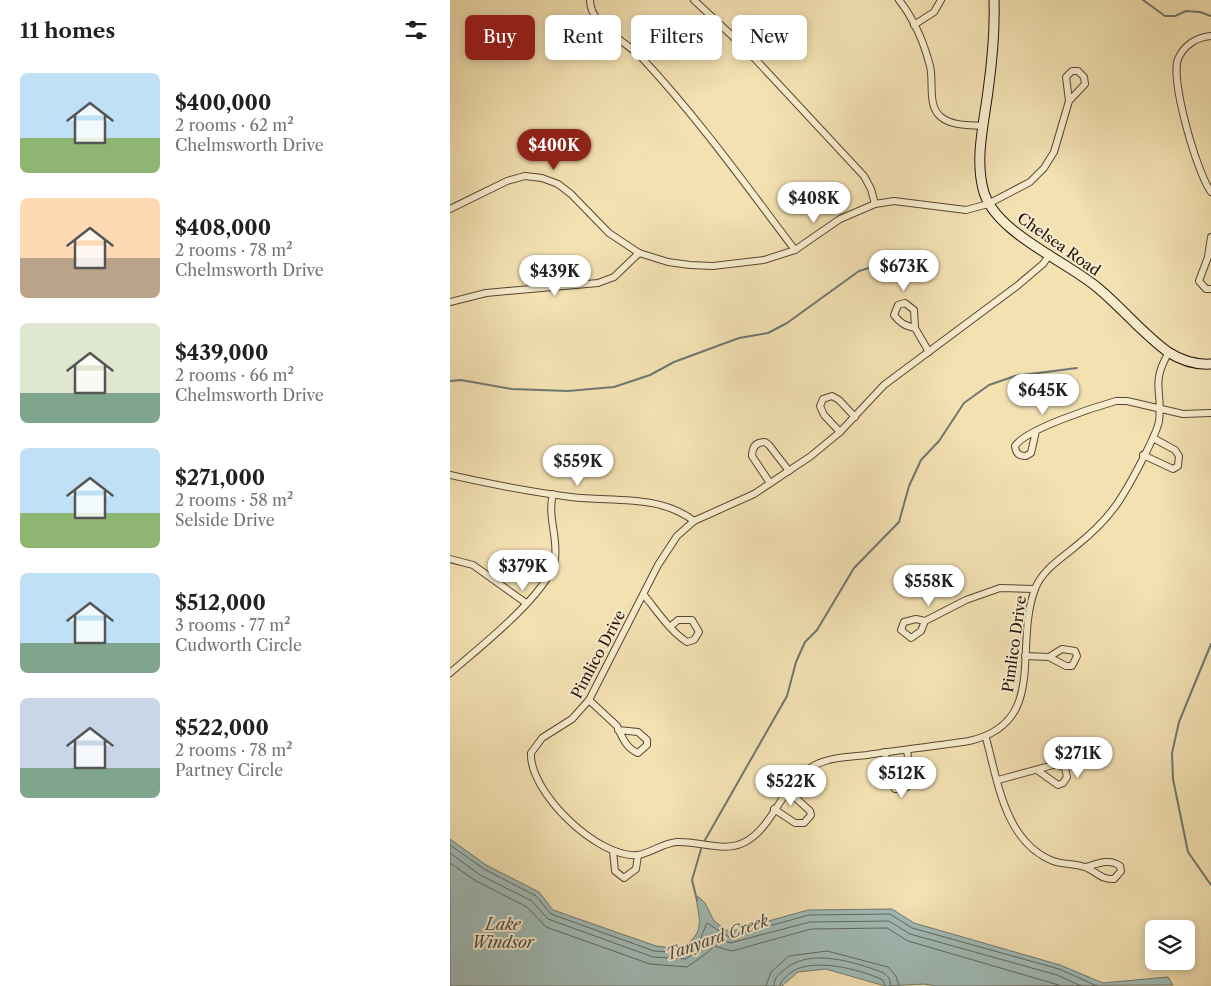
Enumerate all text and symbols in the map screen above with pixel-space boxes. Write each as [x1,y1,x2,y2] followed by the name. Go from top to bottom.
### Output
[465,15,535,60] chip: Buy
[545,15,621,60] chip: Rent
[631,15,722,60] chip: Filters
[732,15,807,60] chip: New
[402,16,430,44] icon: filters
[20,18,115,43] text: 11 homes
[175,90,271,115] text: $400,000
[60,93,120,153] icon: home
[175,115,294,135] text: 2 rooms · 62 m²
[519,128,589,171] pin: $400K
[175,135,324,155] text: Chelmsworth Drive
[528,135,580,155] text: $400K
[779,182,849,224] pin: $408K
[788,188,840,208] text: $408K
[1014,208,1104,280] street label: Chelsea Road
[175,215,271,240] text: $408,000
[60,218,120,278] icon: home
[175,240,293,260] text: 2 rooms · 78 m²
[869,250,939,292] pin: $673K
[520,254,590,297] pin: $439K
[880,256,928,276] text: $673K
[175,260,324,280] text: Chelmsworth Drive
[530,261,580,281] text: $439K
[175,340,268,365] text: $439,000
[60,343,120,403] icon: home
[175,365,294,385] text: 2 rooms · 66 m²
[1008,374,1078,416] pin: $645K
[1018,380,1068,400] text: $645K
[175,385,324,405] text: Chelmsworth Drive
[543,444,613,487] pin: $559K
[554,451,602,471] text: $559K
[175,465,265,490] text: $271,000
[60,468,120,528] icon: home
[175,490,293,510] text: 2 rooms · 58 m²
[175,510,275,530] text: Selside Drive
[488,550,558,592] pin: $379K
[499,556,547,576] text: $379K
[894,564,964,607] pin: $558K
[904,571,954,591] text: $558K
[175,590,266,615] text: $512,000
[60,593,120,653] icon: home
[998,594,1030,694] street label: Pimlico Drive
[567,606,629,702] street label: Pimlico Drive
[175,615,291,635] text: 3 rooms · 77 m²
[175,635,302,655] text: Cudworth Circle
[175,715,269,740] text: $522,000
[60,718,120,778] icon: home
[1043,736,1113,779] pin: $271K
[175,740,293,760] text: 2 rooms · 78 m²
[1055,743,1101,763] text: $271K
[867,756,937,799] pin: $512K
[175,760,283,780] text: Partney Circle
[878,763,926,783] text: $512K
[756,764,826,807] pin: $522K
[766,771,816,791] text: $522K
[663,910,772,964] water label: Tanyard Creek
[472,914,536,952] water label: Lake Windsor
[1145,920,1195,970] map controls
[1145,920,1195,970] button: layers

